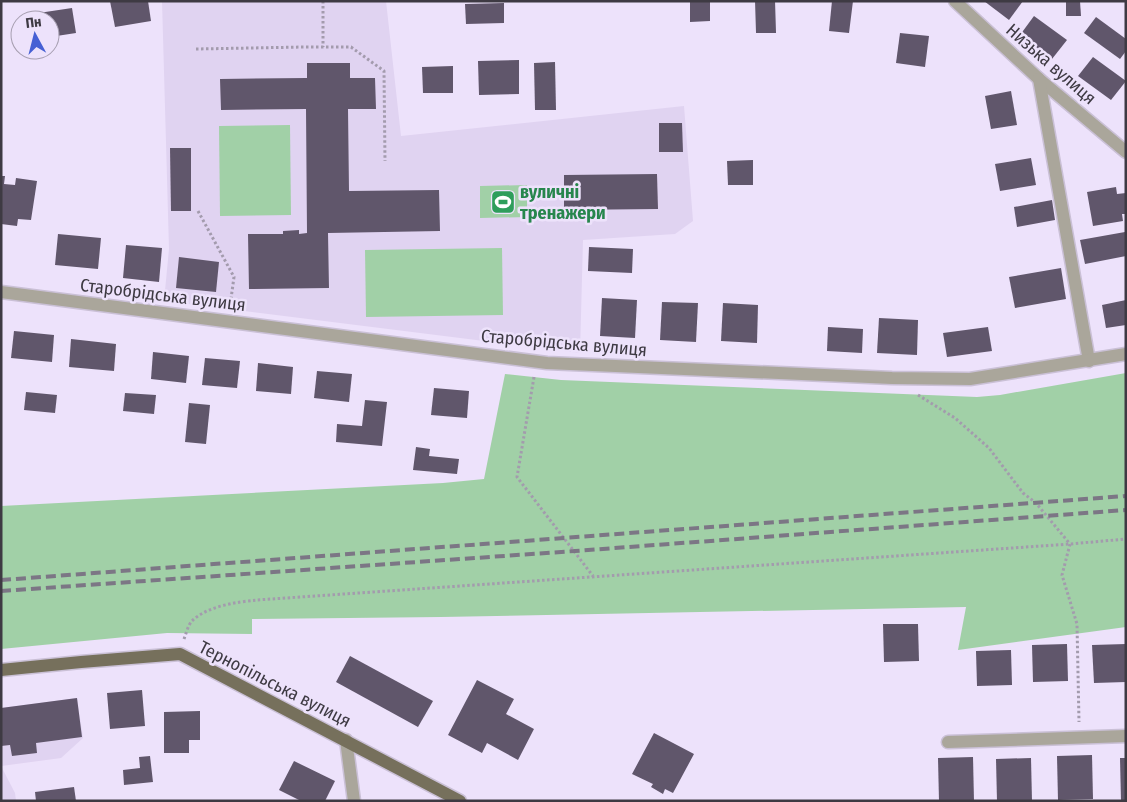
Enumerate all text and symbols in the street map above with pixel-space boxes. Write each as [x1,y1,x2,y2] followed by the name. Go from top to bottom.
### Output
[10,10,60,60] north arrow
[25,13,42,32] text: Пн
[1001,19,1101,109] street label: Низька вулиця
[520,181,606,224] place label: вуличні тренажери
[490,189,516,215] sports icon: вуличні тренажери
[79,274,247,316] street label: Старобрідська вулиця
[480,325,648,361] street label: Старобрідська вулиця
[195,636,355,732] street label: Тернопільська вулиця

